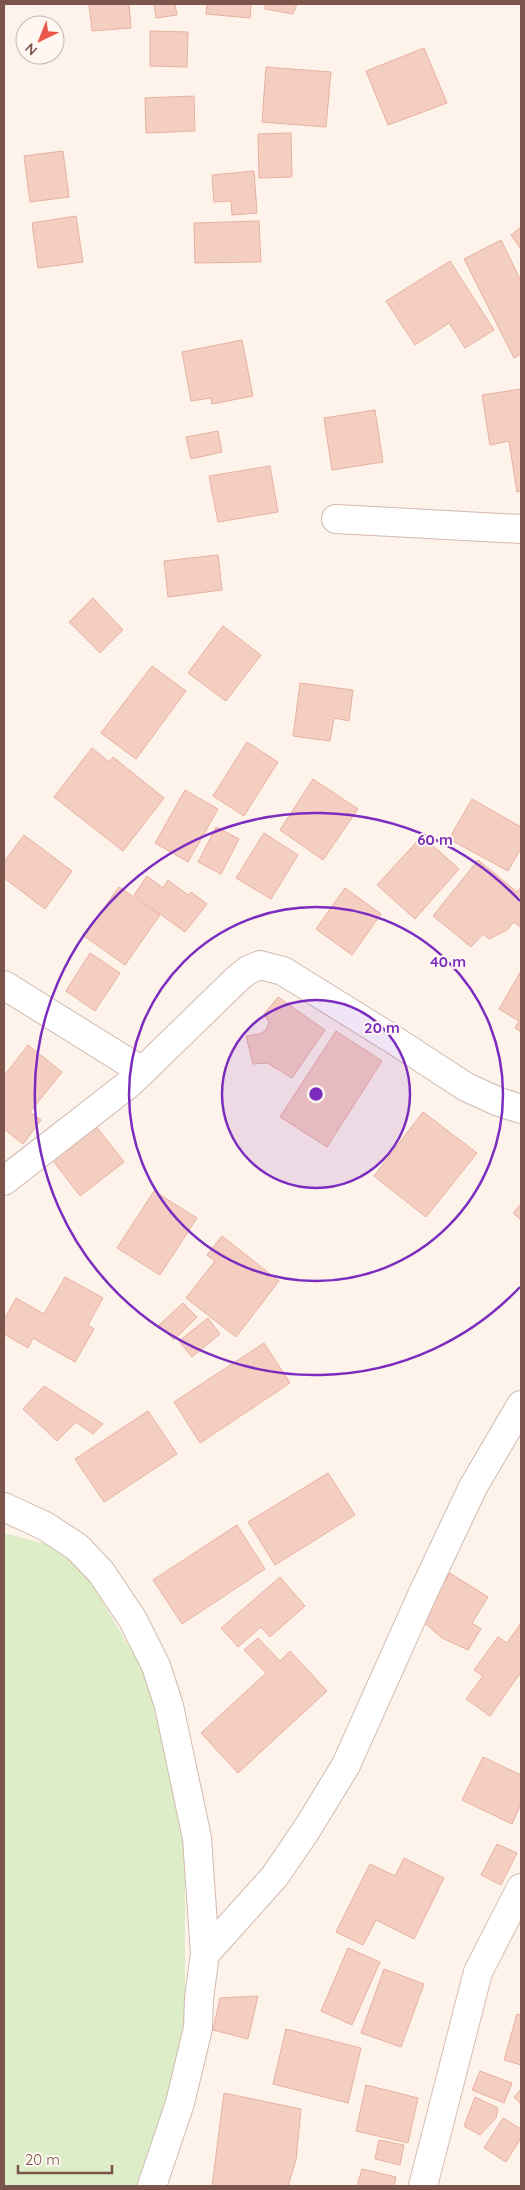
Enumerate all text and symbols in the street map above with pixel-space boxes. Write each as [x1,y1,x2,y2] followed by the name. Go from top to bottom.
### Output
[15,15,65,65] north arrow
[21,39,41,60] text: N
[417,830,453,849] text: 60 m
[430,952,466,971] text: 40 m
[364,1018,400,1037] text: 20 m
[307,1085,325,1103] centre of rings
[18,2142,111,2174] scale bar
[25,2150,60,2169] text: 20 m

